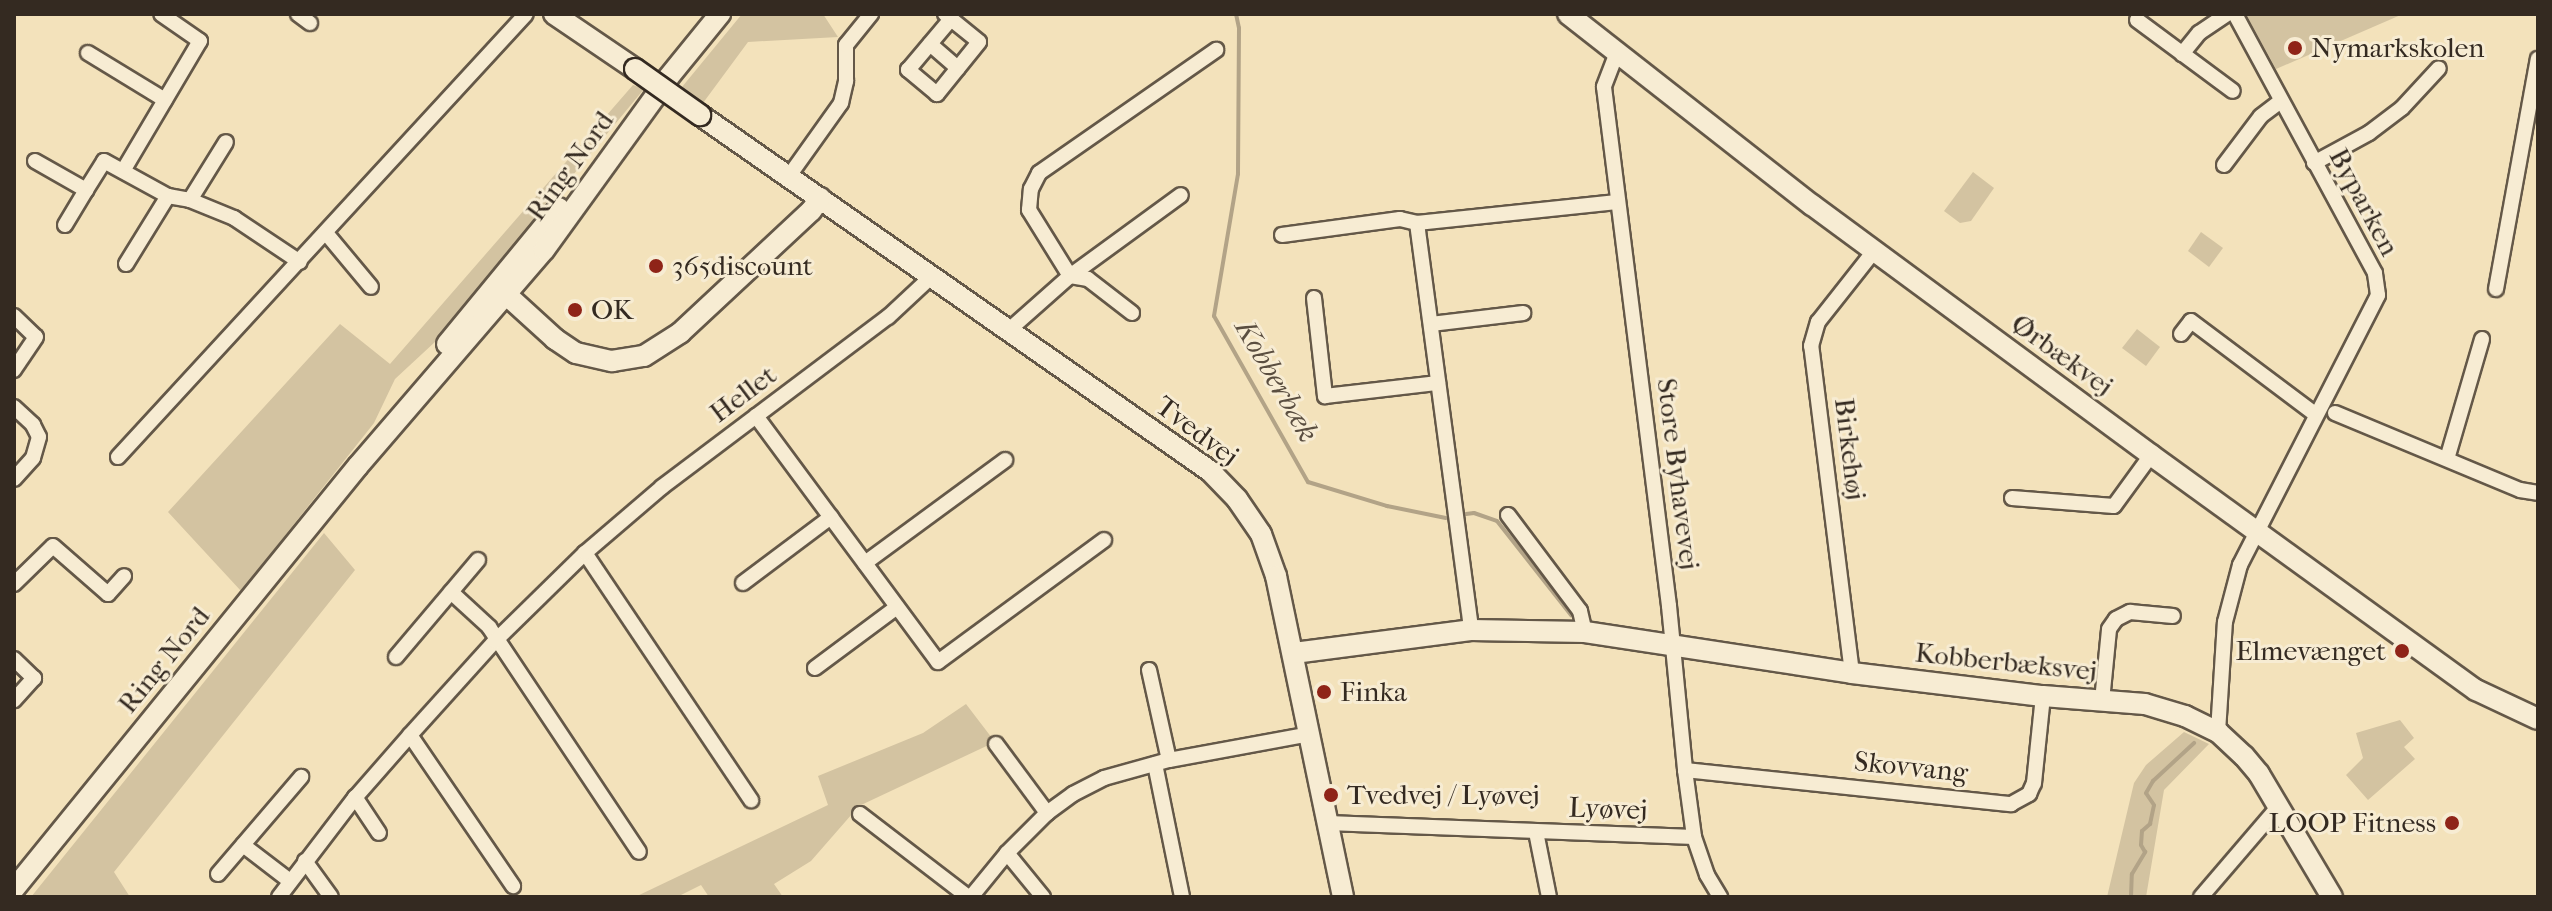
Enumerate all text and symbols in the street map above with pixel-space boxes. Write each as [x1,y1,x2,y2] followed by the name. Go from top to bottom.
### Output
[2311,31,2485,65] place label: Nymarkskolen
[2286,39,2304,57] marker: Nymarkskolen
[519,105,621,227] street label: Ring Nord
[2322,142,2406,262] street label: Byparken
[672,249,813,283] place label: 365discount
[647,257,665,275] marker: 365discount
[591,293,633,327] place label: OK
[566,301,584,319] marker: OK
[2005,307,2119,403] street label: Ørbækvej
[1226,313,1326,449] water label: Kobberbæk
[703,358,783,430] street label: Hellet
[1650,376,1706,572] street label: Store Byhavevej
[1149,389,1245,473] street label: Tvedvej
[1827,396,1873,502] street label: Birkehøj
[111,600,217,720] street label: Ring Nord
[2236,634,2386,668] place label: Elmevænget
[1913,636,2099,688] street label: Kobberbæksvej
[2393,642,2411,660] marker: Elmevænget
[1340,675,1407,709] place label: Finka
[1315,683,1333,701] marker: Finka
[1853,744,1969,790] street label: Skovvang
[1347,778,1540,812] place label: Tvedvej / Lyøvej
[1322,786,1340,804] marker: Tvedvej / Lyøvej
[1568,791,1648,827] street label: Lyøvej
[2268,806,2436,840] place label: LOOP Fitness
[2443,814,2461,832] marker: LOOP Fitness

